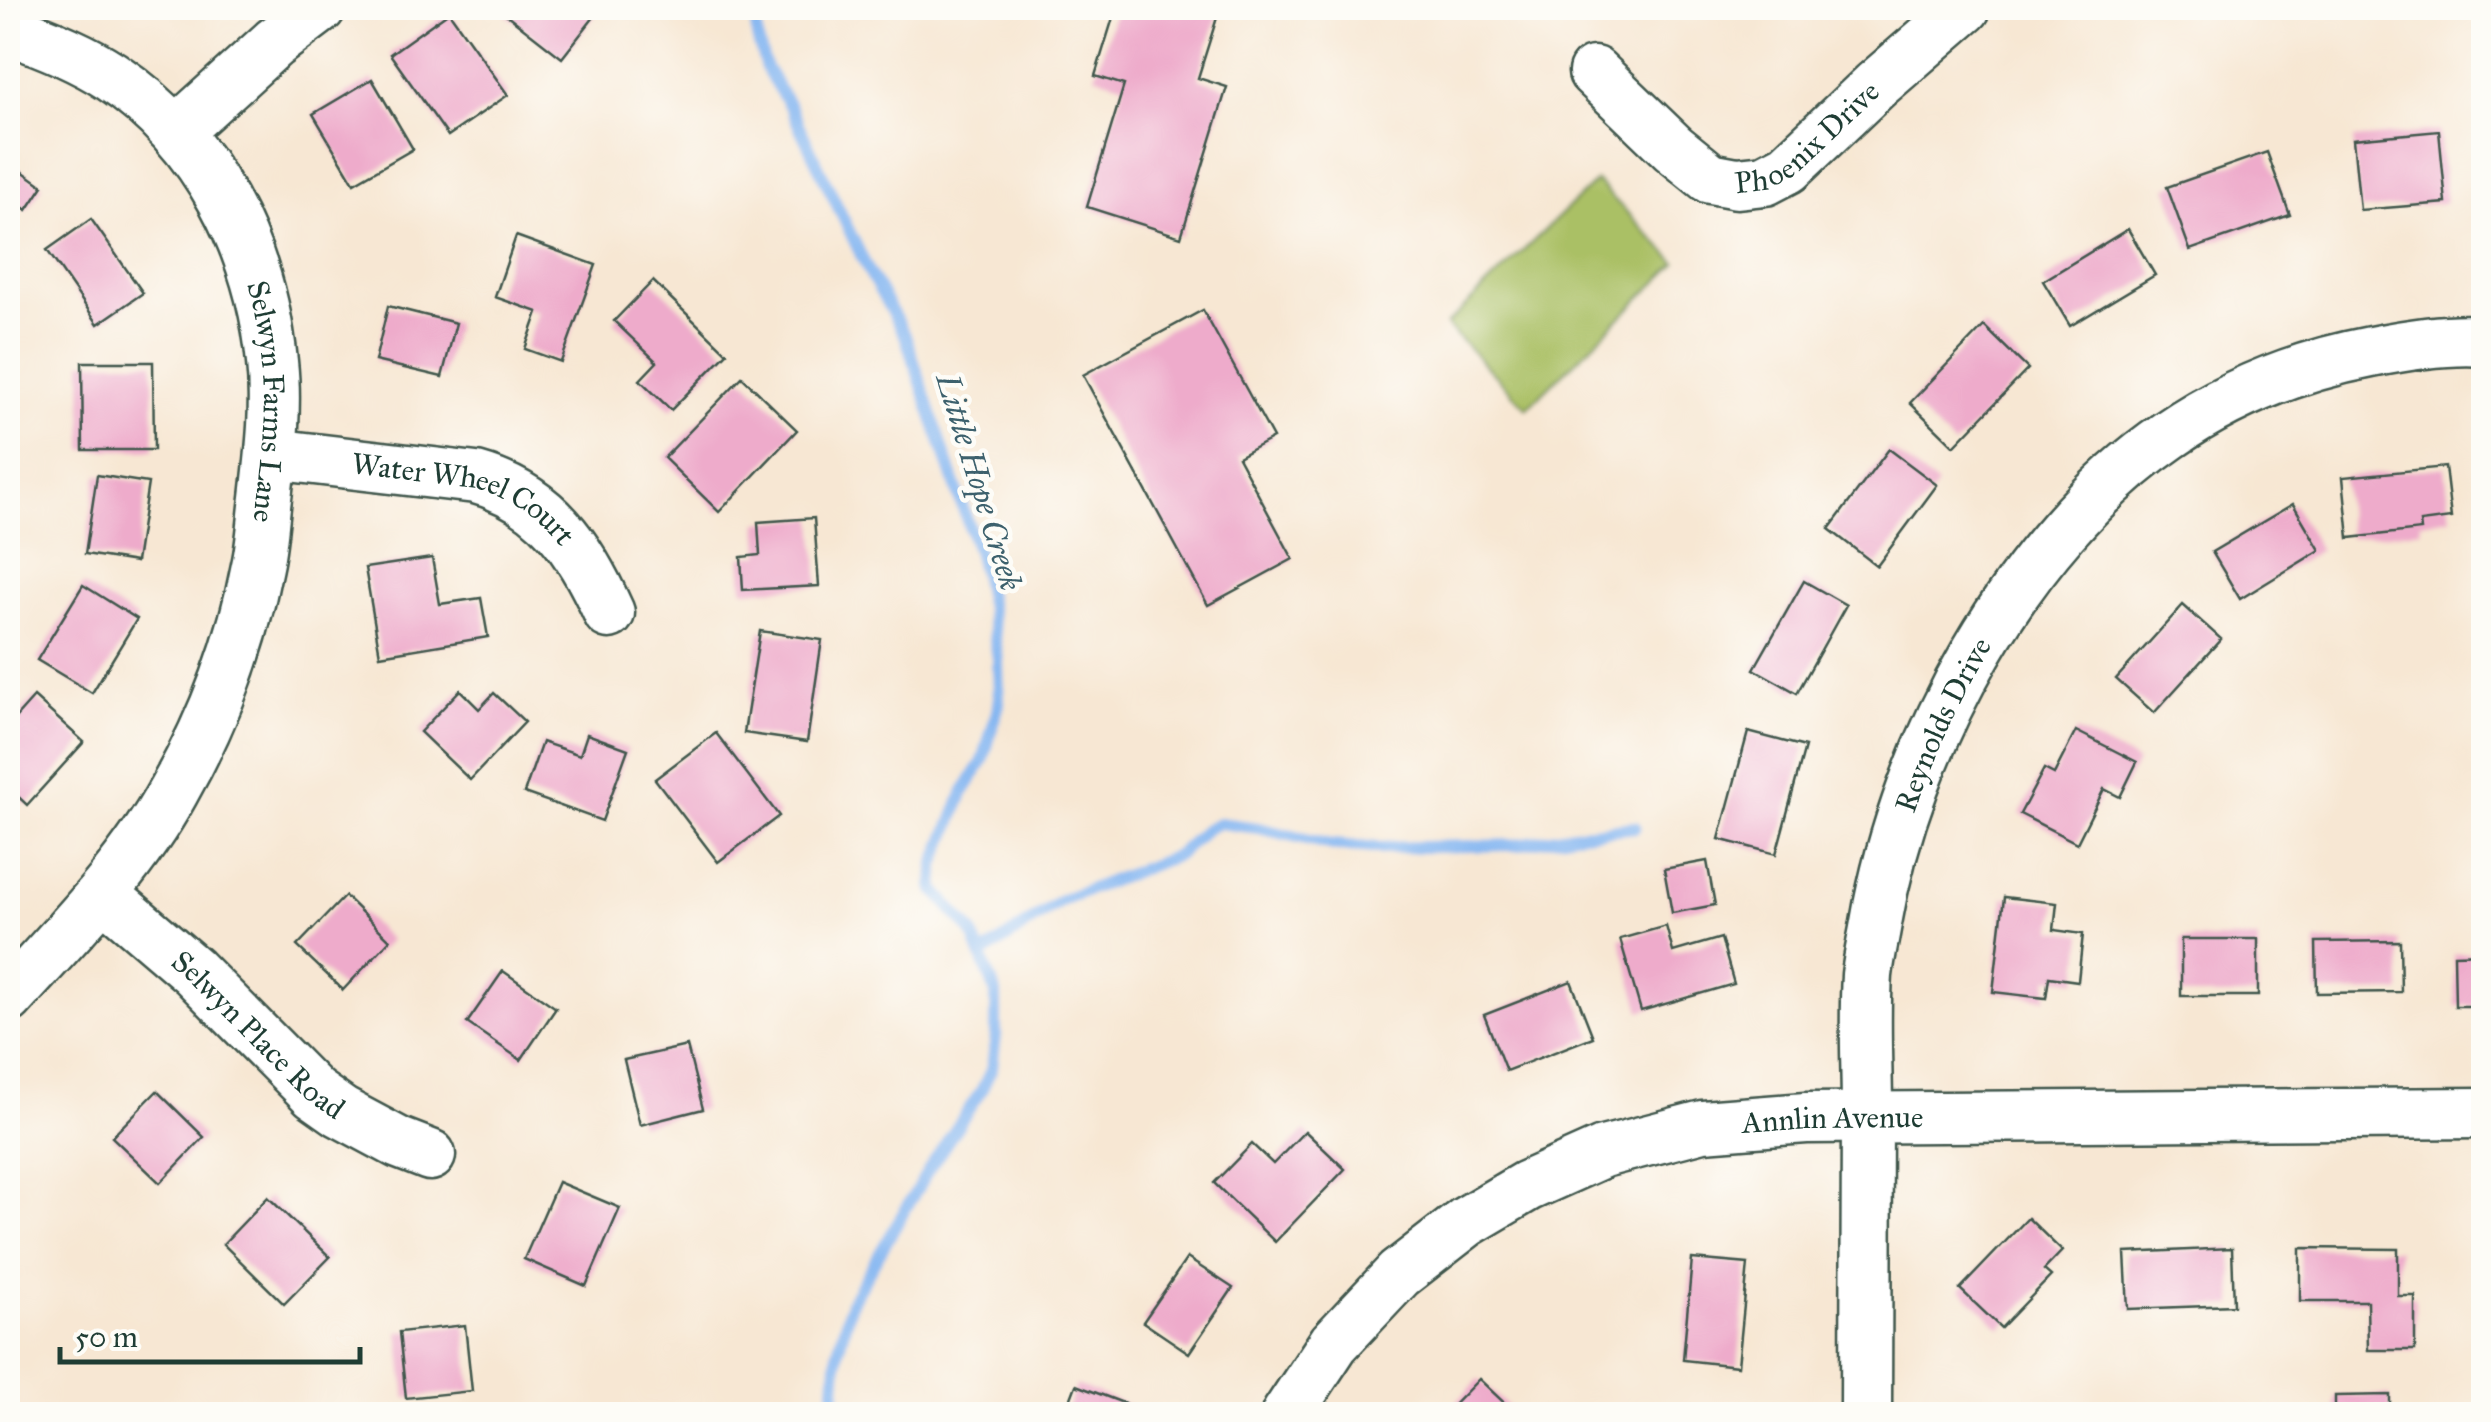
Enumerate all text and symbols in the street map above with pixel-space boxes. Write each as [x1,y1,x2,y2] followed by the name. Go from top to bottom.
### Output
[1733,73,1887,201] street label: Phoenix Drive
[239,277,292,524] street label: Selwyn Farms Lane
[927,367,1031,595] water label: Little Hope Creek
[350,446,583,553] street label: Water Wheel Court
[1887,631,1999,817] street label: Reynolds Drive
[164,943,352,1127] street label: Selwyn Place Road
[1738,1099,1924,1141] street label: Annlin Avenue
[60,1302,360,1364] scale bar
[75,1319,138,1355] text: 50 m

